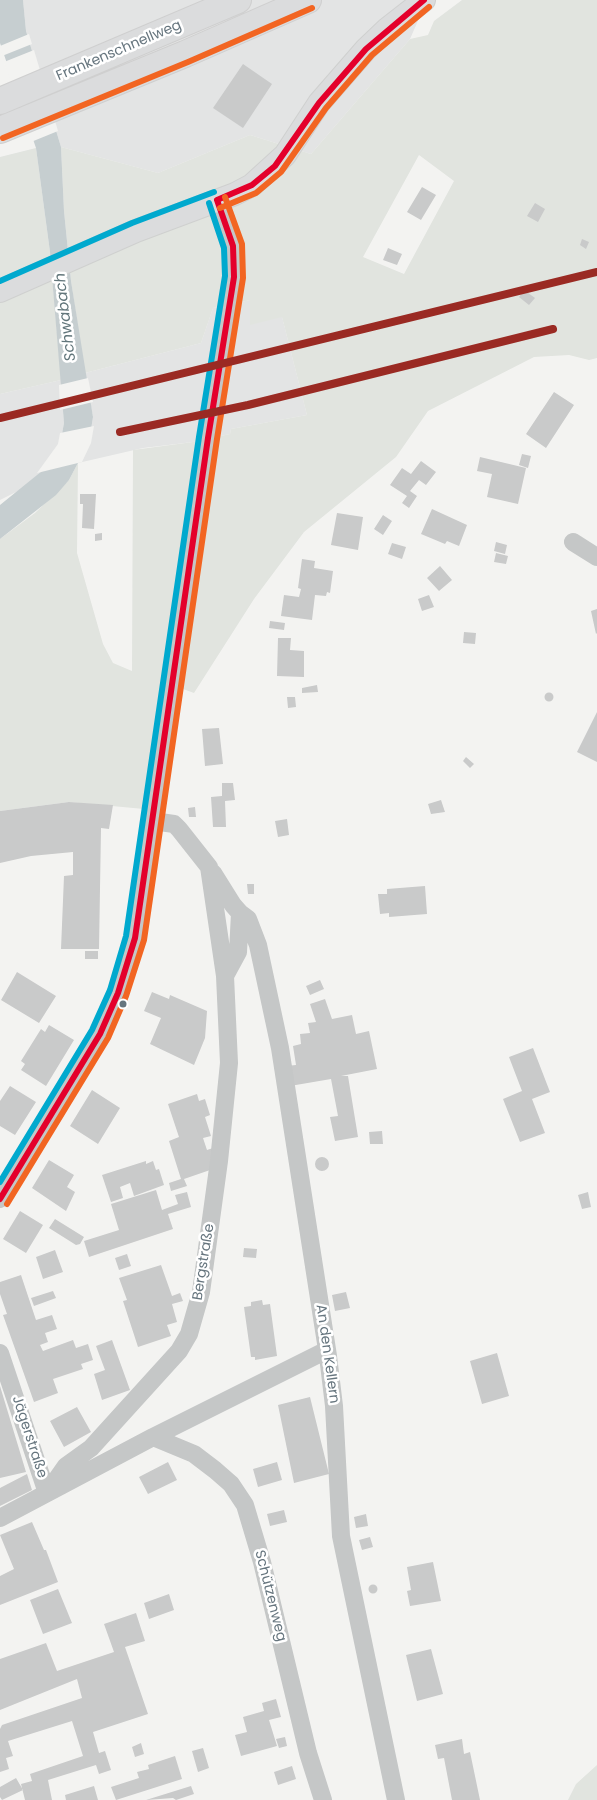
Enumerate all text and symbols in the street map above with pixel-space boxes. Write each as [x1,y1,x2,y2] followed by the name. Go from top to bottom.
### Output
[54,17,184,85] street label: Frankenschnellweg
[52,272,80,362] water label: Schwabach
[118,999,128,1009] unlabelled marker
[190,1223,218,1301] street label: Bergstraße
[312,1303,342,1405] street label: An den Kellern
[8,1394,50,1480] street label: Jägerstraße
[251,1549,289,1643] street label: Schützenweg

